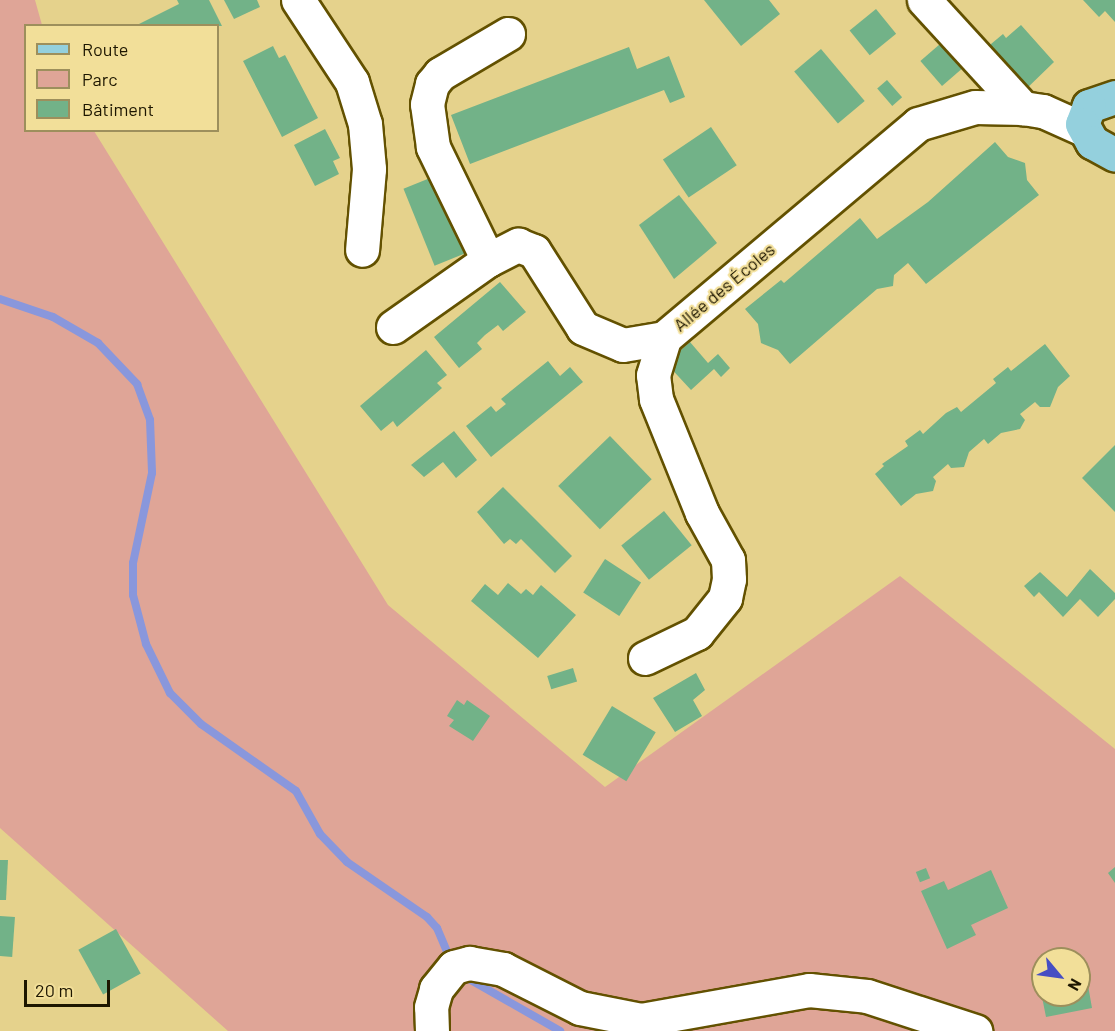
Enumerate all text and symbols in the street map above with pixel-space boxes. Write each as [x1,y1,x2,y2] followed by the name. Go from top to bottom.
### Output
[24,24,219,132] legend
[82,38,128,60] text: Route
[82,68,118,90] text: Parc
[82,98,154,120] text: Bâtiment
[669,238,779,336] street label: Allée des Écoles
[1031,947,1091,1007] north arrow
[27,968,112,1006] scale bar
[1065,976,1086,994] text: N
[35,979,73,1001] text: 20 m

